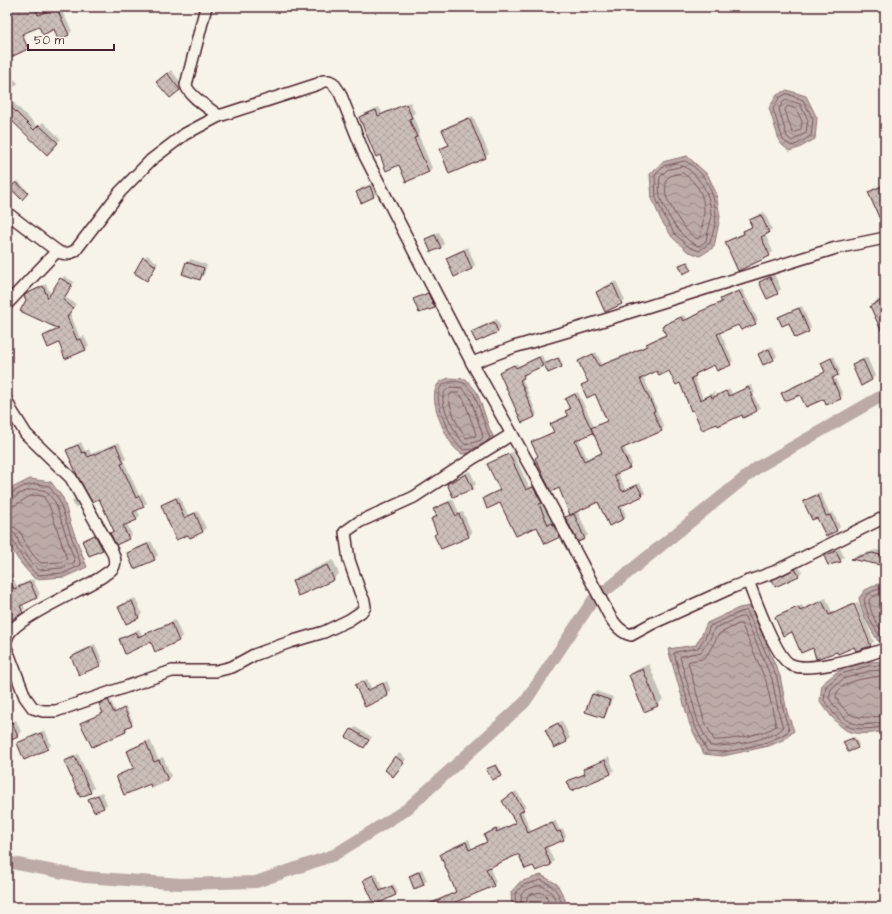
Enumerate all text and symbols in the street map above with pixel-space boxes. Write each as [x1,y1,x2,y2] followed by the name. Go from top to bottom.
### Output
[28,26,114,52] scale bar
[34,32,65,49] text: 50 m

